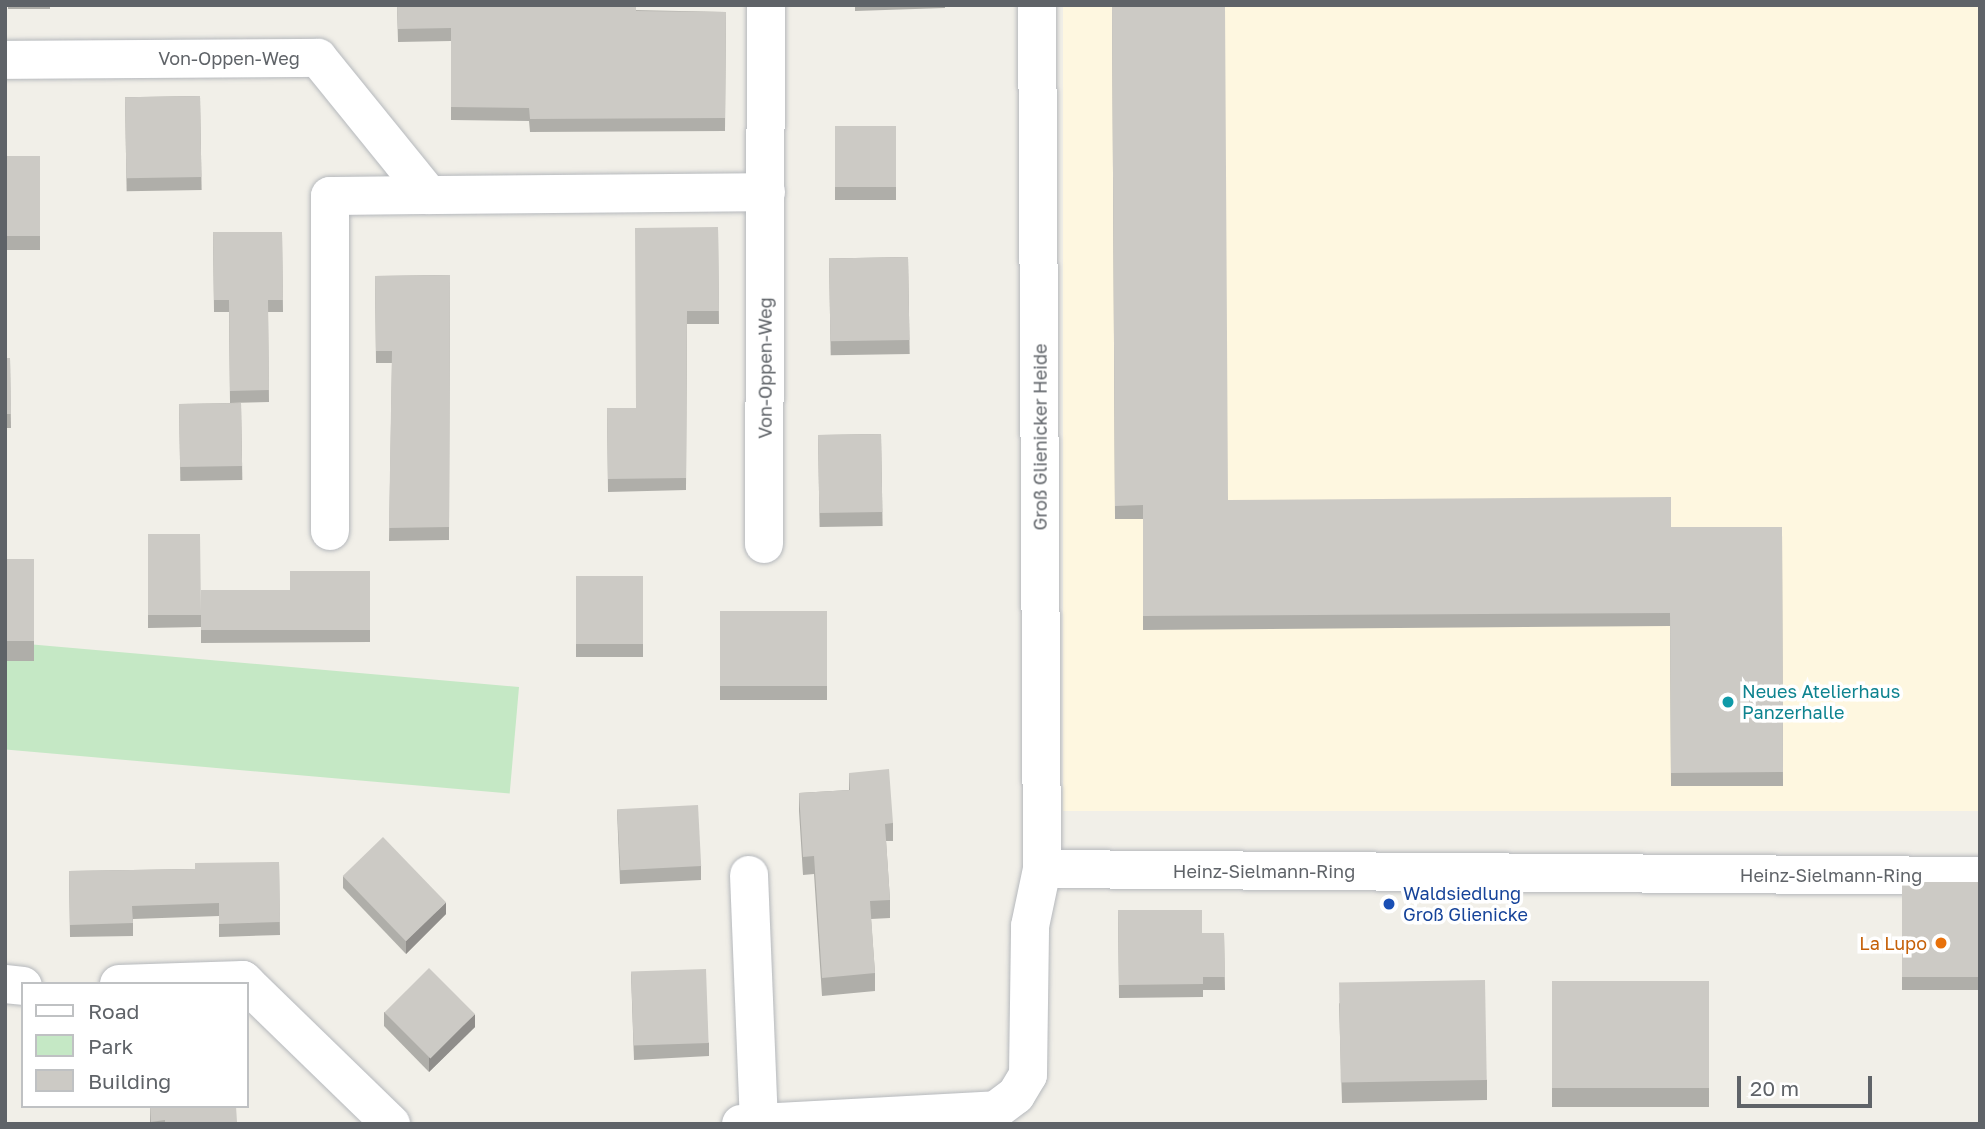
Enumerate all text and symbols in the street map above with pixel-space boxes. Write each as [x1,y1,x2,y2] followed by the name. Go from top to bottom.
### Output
[158,47,300,69] street label: Von-Oppen-Weg
[754,297,776,439] street label: Von-Oppen-Weg
[1029,344,1051,530] street label: Groß Glienicker Heide
[1742,681,1900,724] place label: Neues Atelierhaus Panzerhalle
[1720,694,1736,710] marker: Neues Atelierhaus Panzerhalle
[1173,860,1355,882] street label: Heinz-Sielmann-Ring
[1740,864,1922,886] street label: Heinz-Sielmann-Ring
[1403,883,1528,926] place label: Waldsiedlung Groß Glienicke
[1381,896,1397,912] marker: Waldsiedlung Groß Glienicke
[1859,932,1927,954] place label: La Lupo
[1933,935,1949,951] marker: La Lupo
[21,982,248,1108] legend
[88,998,139,1024] text: Road
[88,1033,133,1059] text: Park
[1740,1062,1875,1106] scale bar
[88,1068,171,1094] text: Building
[1750,1075,1799,1101] text: 20 m

